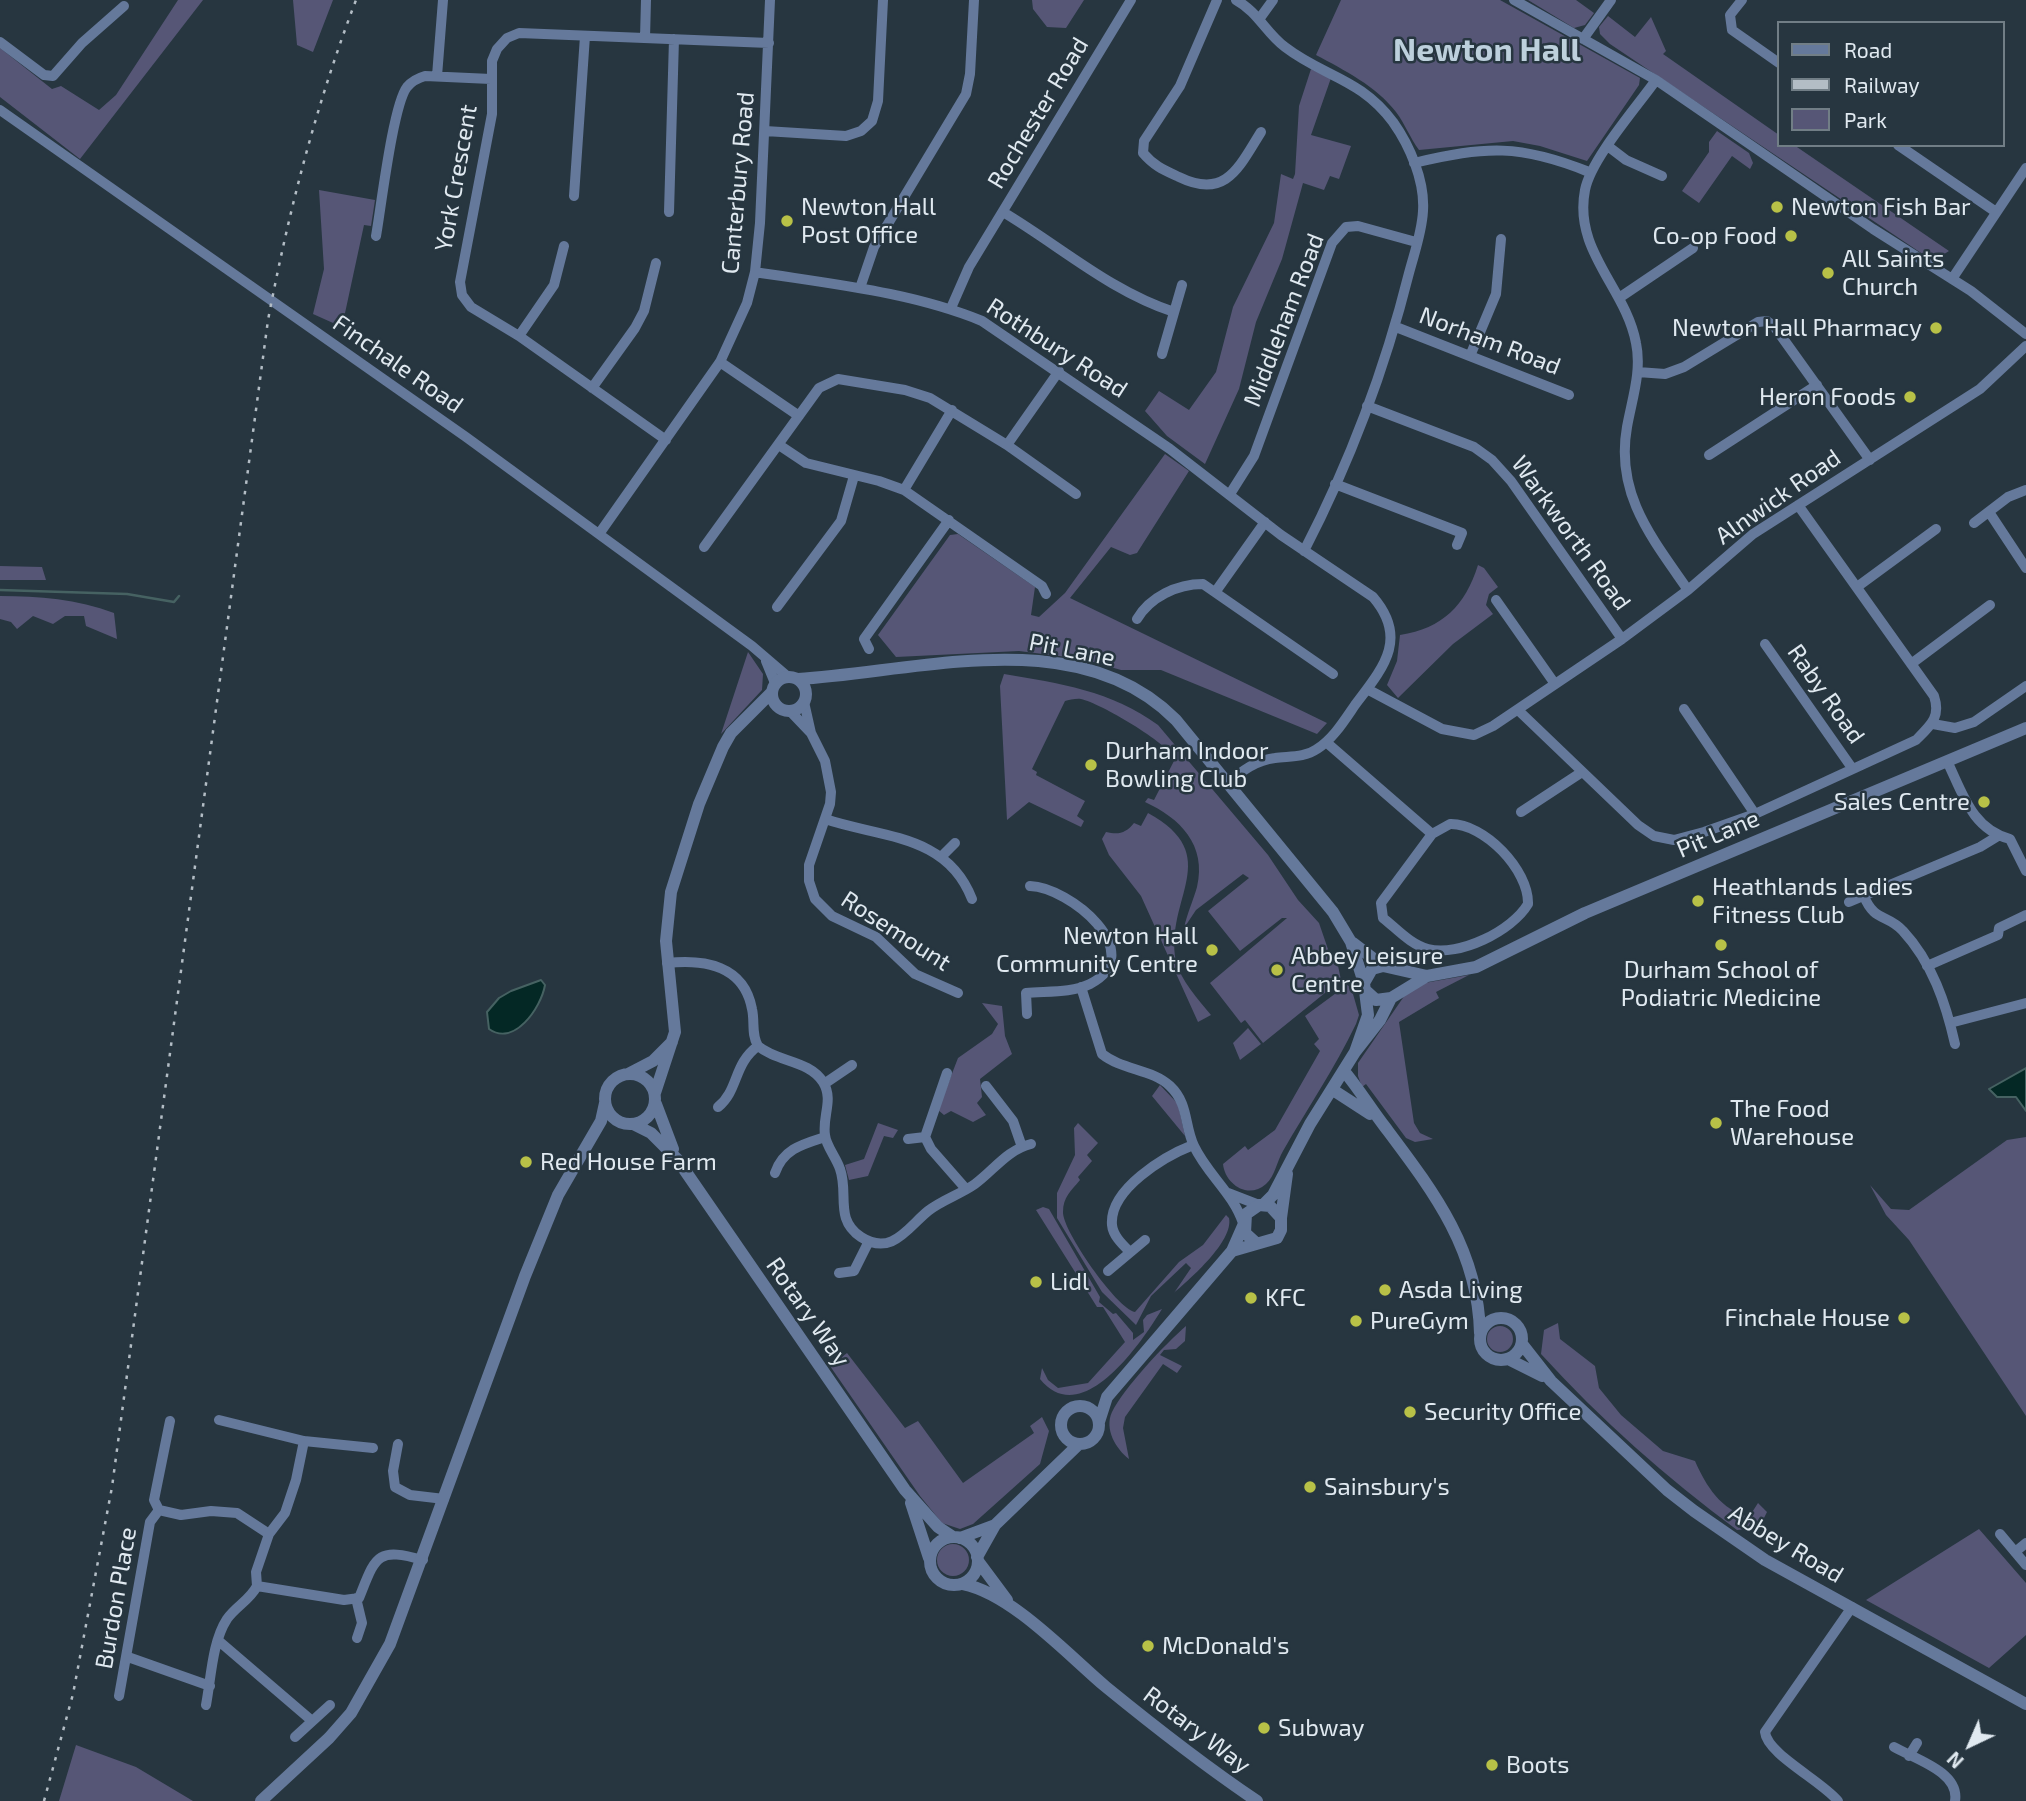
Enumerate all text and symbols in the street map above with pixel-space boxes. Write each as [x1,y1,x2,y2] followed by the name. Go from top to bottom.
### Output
[1778,21,2005,147] legend
[1393,31,1581,69] district label: Newton Hall
[982,32,1094,194] street label: Rochester Road
[1844,37,1892,62] text: Road
[1844,72,1920,97] text: Railway
[716,91,760,275] street label: Canterbury Road
[429,102,483,254] street label: York Crescent
[1844,107,1887,132] text: Park
[801,193,936,249] place label: Newton Hall Post Office
[1791,193,1971,221] place label: Newton Fish Bar
[1769,199,1785,215] marker: Newton Fish Bar
[779,213,795,229] marker: Newton Hall Post Office
[1652,222,1777,250] place label: Co-op Food
[1783,228,1799,244] marker: Co-op Food
[1238,229,1330,411] street label: Middleham Road
[1842,245,1944,301] place label: All Saints Church
[1820,265,1836,281] marker: All Saints Church
[981,292,1133,404] street label: Rothbury Road
[1415,301,1565,381] street label: Norham Road
[327,309,469,419] street label: Finchale Road
[1672,314,1922,342] place label: Newton Hall Pharmacy
[1928,320,1944,336] marker: Newton Hall Pharmacy
[1759,383,1896,411] place label: Heron Foods
[1902,389,1918,405] marker: Heron Foods
[1710,443,1846,551] street label: Alnwick Road
[1505,450,1637,616] street label: Warkworth Road
[1027,628,1117,672] street label: Pit Lane
[1781,639,1871,749] street label: Raby Road
[1105,737,1269,793] place label: Durham Indoor Bowling Club
[1083,757,1099,773] marker: Durham Indoor Bowling Club
[1834,788,1970,816] place label: Sales Centre
[1976,794,1992,810] marker: Sales Centre
[1672,804,1764,864] street label: Pit Lane
[1712,873,1913,929] place label: Heathlands Ladies Fitness Club
[836,885,956,977] street label: Rosemount
[1690,893,1706,909] marker: Heathlands Ladies Fitness Club
[996,922,1198,978] place label: Newton Hall Community Centre
[1713,937,1729,953] marker: Durham School of Podiatric Medicine
[1204,942,1220,958] marker: Newton Hall Community Centre
[1291,942,1443,998] place label: Abbey Leisure Centre
[1621,956,1821,1012] place label: Durham School of Podiatric Medicine
[1269,962,1285,978] marker: Abbey Leisure Centre
[1730,1095,1854,1151] place label: The Food Warehouse
[1708,1115,1724,1131] marker: The Food Warehouse
[540,1148,717,1176] place label: Red House Farm
[518,1154,534,1170] marker: Red House Farm
[760,1252,856,1372] street label: Rotary Way
[1050,1268,1089,1296] place label: Lidl
[1028,1274,1044,1290] marker: Lidl
[1399,1276,1523,1304] place label: Asda Living
[1377,1282,1393,1298] marker: Asda Living
[1265,1284,1306,1312] place label: KFC
[1243,1290,1259,1306] marker: KFC
[1725,1304,1890,1332] place label: Finchale House
[1370,1307,1469,1335] place label: PureGym
[1896,1310,1912,1326] marker: Finchale House
[1348,1313,1364,1329] marker: PureGym
[1424,1398,1581,1426] place label: Security Office
[1402,1404,1418,1420] marker: Security Office
[1324,1473,1450,1501] place label: Sainsbury's
[1302,1479,1318,1495] marker: Sainsbury's
[1724,1499,1848,1589] street label: Abbey Road
[89,1525,143,1671] street label: Burdon Place
[1162,1632,1290,1660] place label: McDonald's
[1140,1638,1156,1654] marker: McDonald's
[1138,1680,1256,1780] street label: Rotary Way
[1935,1710,2005,1780] north arrow
[1278,1714,1364,1742] place label: Subway
[1256,1720,1272,1736] marker: Subway
[1942,1747,1968,1774] text: N
[1506,1751,1569,1779] place label: Boots
[1484,1757,1500,1773] marker: Boots

